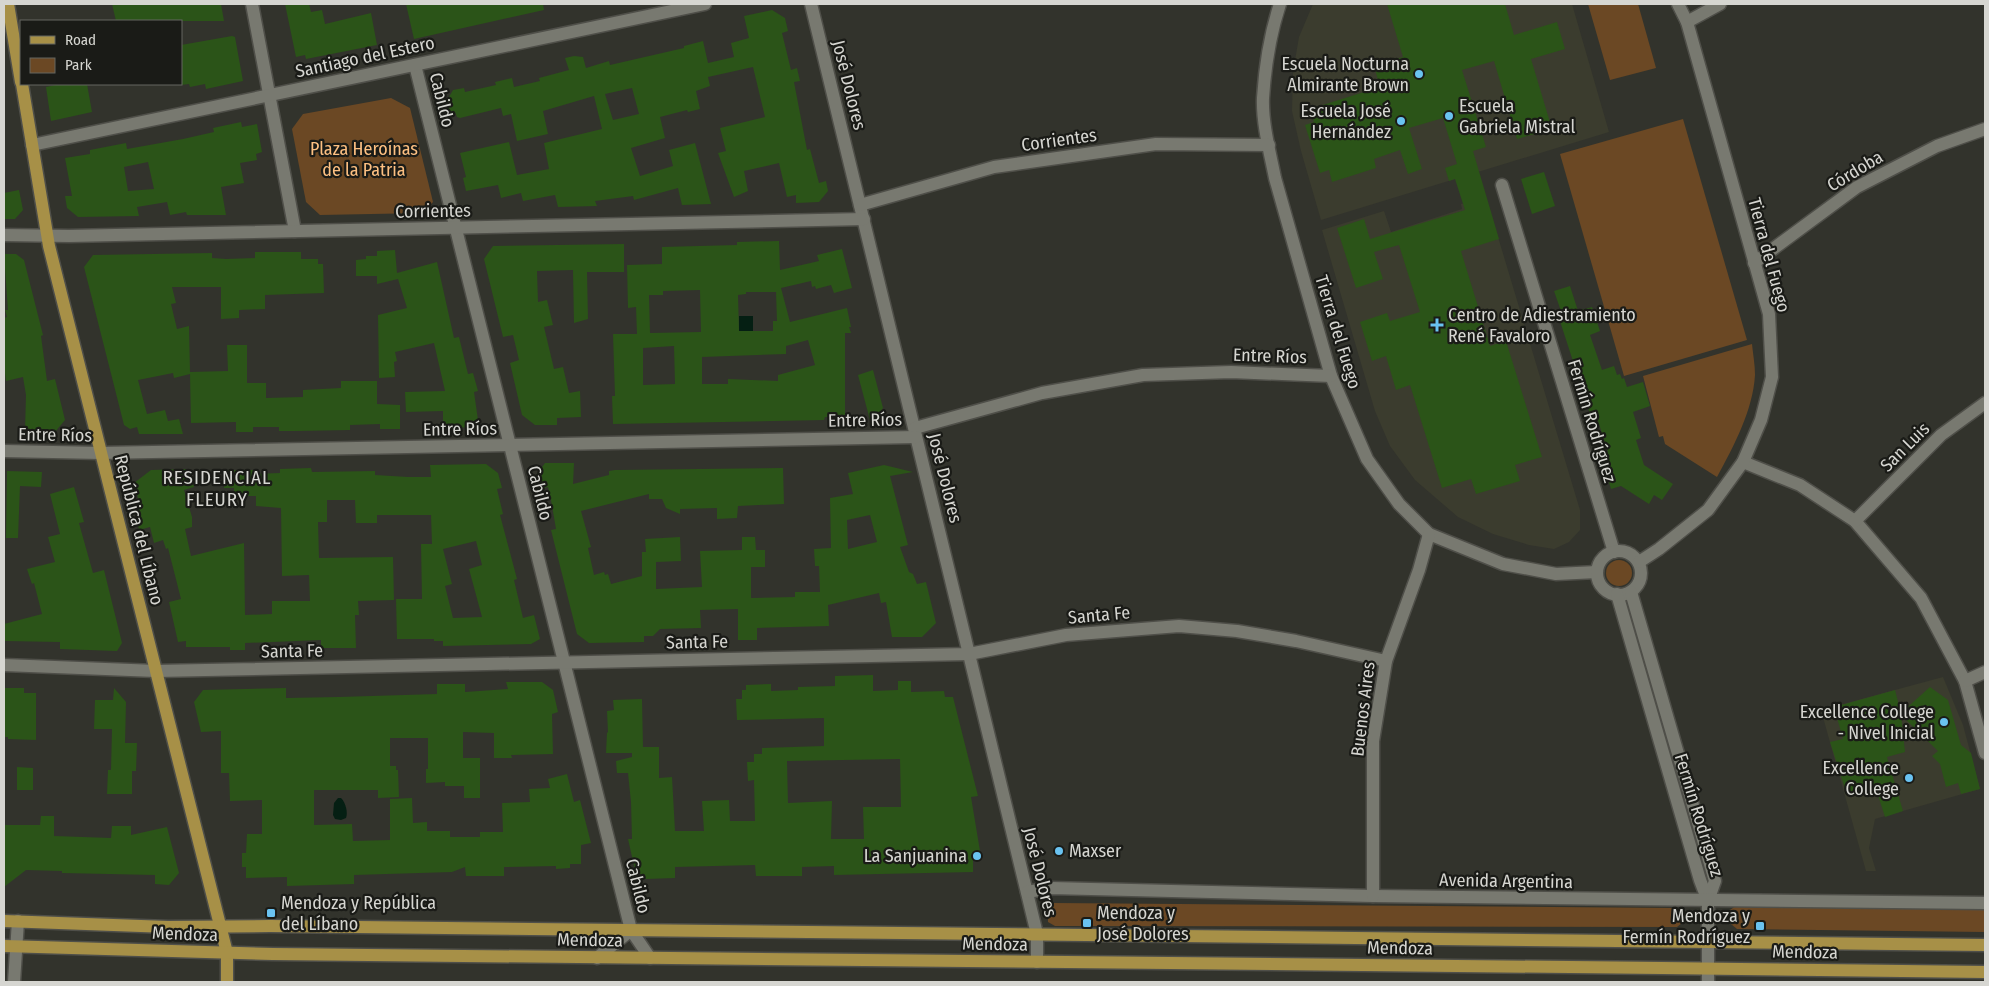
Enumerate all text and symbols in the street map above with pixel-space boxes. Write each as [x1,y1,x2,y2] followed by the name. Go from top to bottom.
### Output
[20,20,182,85] legend
[65,31,96,49] text: Road
[294,32,436,82] street label: Santiago del Estero
[827,38,871,132] street label: José Dolores
[1281,53,1409,96] place label: Escuela Nocturna Almirante Brown
[65,56,92,74] text: Park
[1413,68,1425,80] marker: Escuela Nocturna Almirante Brown
[425,70,459,130] street label: Cabildo
[1459,95,1575,138] place label: Escuela Gabriela Mistral
[1300,100,1391,143] place label: Escuela José Hernández
[1443,110,1455,122] marker: Escuela Gabriela Mistral
[1395,115,1407,127] marker: Escuela José Hernández
[1020,124,1098,156] street label: Corrientes
[310,138,418,181] park label: Plaza Heroínas de la Patria
[1823,146,1887,196] street label: Córdoba
[1743,195,1795,315] street label: Tierra del Fuego
[395,199,471,223] street label: Corrientes
[1310,273,1366,391] street label: Tierra del Fuego
[1448,304,1636,347] place label: Centro de Adiestramiento René Favaloro
[1430,318,1444,332] marker: Centro de Adiestramiento René Favaloro
[1233,344,1308,368] street label: Entre Ríos
[1563,357,1621,485] street label: Fermín Rodríguez
[828,408,903,432] street label: Entre Ríos
[423,417,498,441] street label: Entre Ríos
[1876,418,1934,476] street label: San Luis
[18,423,93,447] street label: Entre Ríos
[923,431,967,525] street label: José Dolores
[110,453,168,607] street label: República del Líbano
[523,463,557,523] street label: Cabildo
[162,466,272,511] district label: RESIDENCIAL FLEURY
[1067,601,1131,629] street label: Santa Fe
[666,630,728,654] street label: Santa Fe
[261,639,323,663] street label: Santa Fe
[1346,660,1380,758] street label: Buenos Aires
[1800,701,1934,744] place label: Excellence College - Nivel Inicial
[1938,716,1950,728] marker: Excellence College - Nivel Inicial
[1670,751,1728,879] street label: Fermín Rodríguez
[1823,757,1899,800] place label: Excellence College
[1903,772,1915,784] marker: Excellence College
[1018,825,1062,919] street label: José Dolores
[1069,840,1122,862] place label: Maxser
[864,845,967,867] place label: La Sanjuanina
[1053,845,1065,857] marker: Maxser
[971,850,983,862] marker: La Sanjuanina
[621,856,655,916] street label: Cabildo
[1439,869,1573,893] street label: Avenida Argentina
[281,892,436,935] place label: Mendoza y República del Líbano
[1097,902,1189,945] place label: Mendoza y José Dolores
[1622,905,1750,948] place label: Mendoza y Fermín Rodríguez
[265,907,277,919] marker: Mendoza y República del Líbano
[1081,917,1093,929] marker: Mendoza y José Dolores
[1754,920,1766,932] marker: Mendoza y Fermín Rodríguez
[152,922,218,946] street label: Mendoza
[557,928,623,952] street label: Mendoza
[962,932,1028,956] street label: Mendoza
[1367,936,1433,960] street label: Mendoza
[1772,940,1838,964] street label: Mendoza

